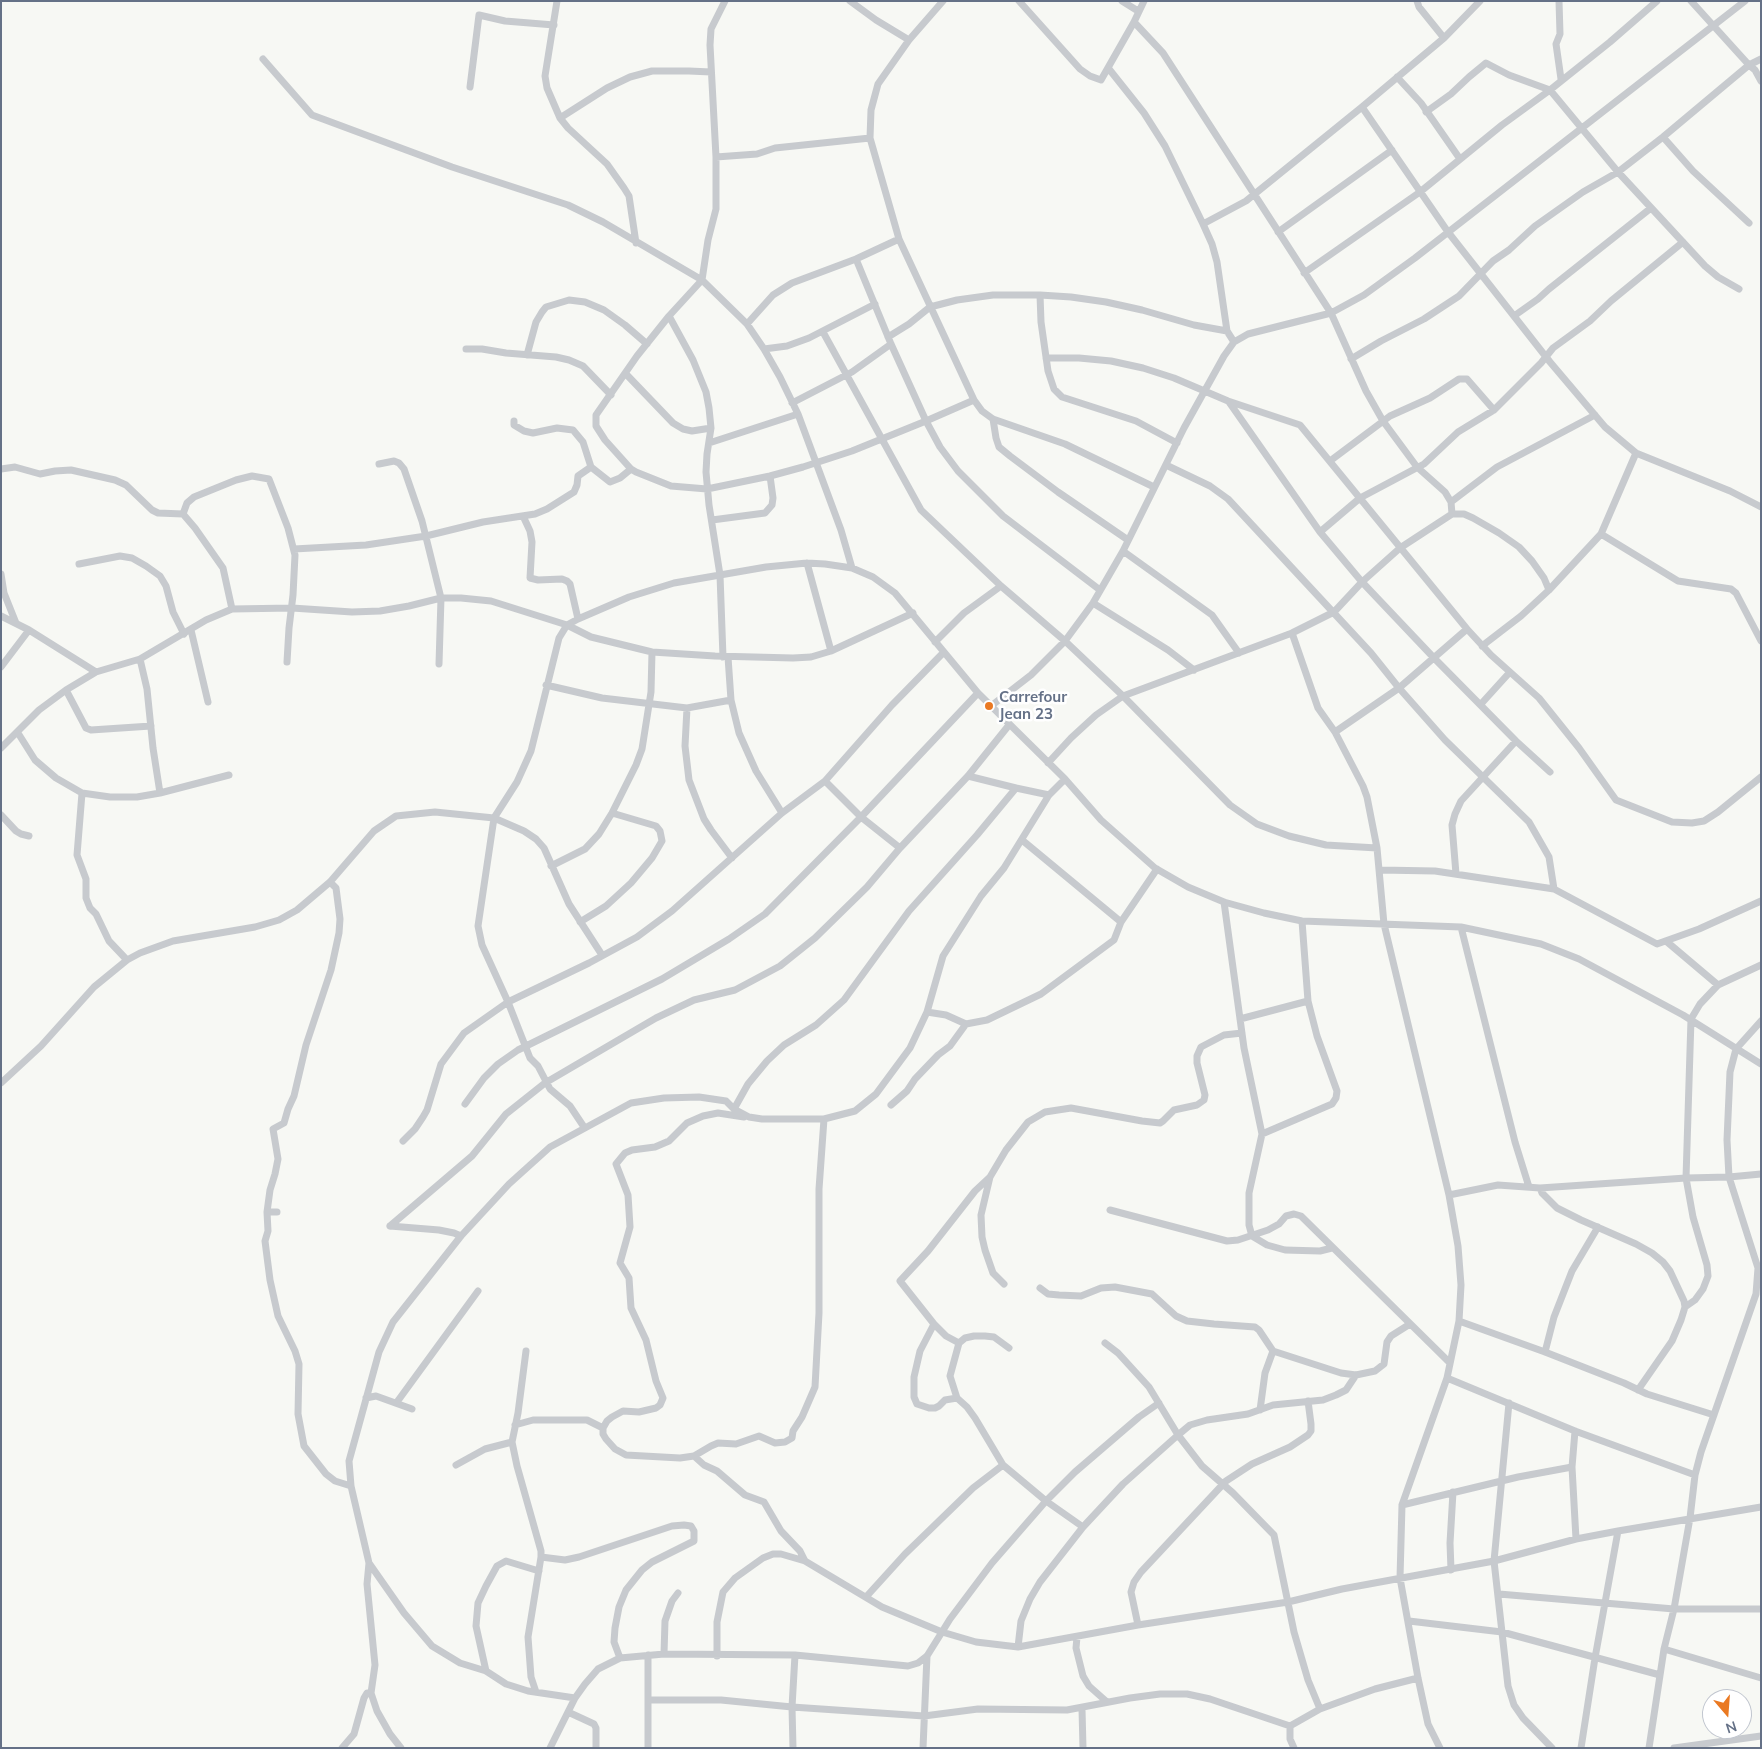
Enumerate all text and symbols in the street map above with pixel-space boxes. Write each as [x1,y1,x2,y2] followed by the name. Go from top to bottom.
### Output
[999,688,1067,723] place label: Carrefour Jean 23
[983,700,995,712] marker: Carrefour Jean 23
[1702,1689,1752,1739] north arrow
[1724,1717,1739,1738] text: N

